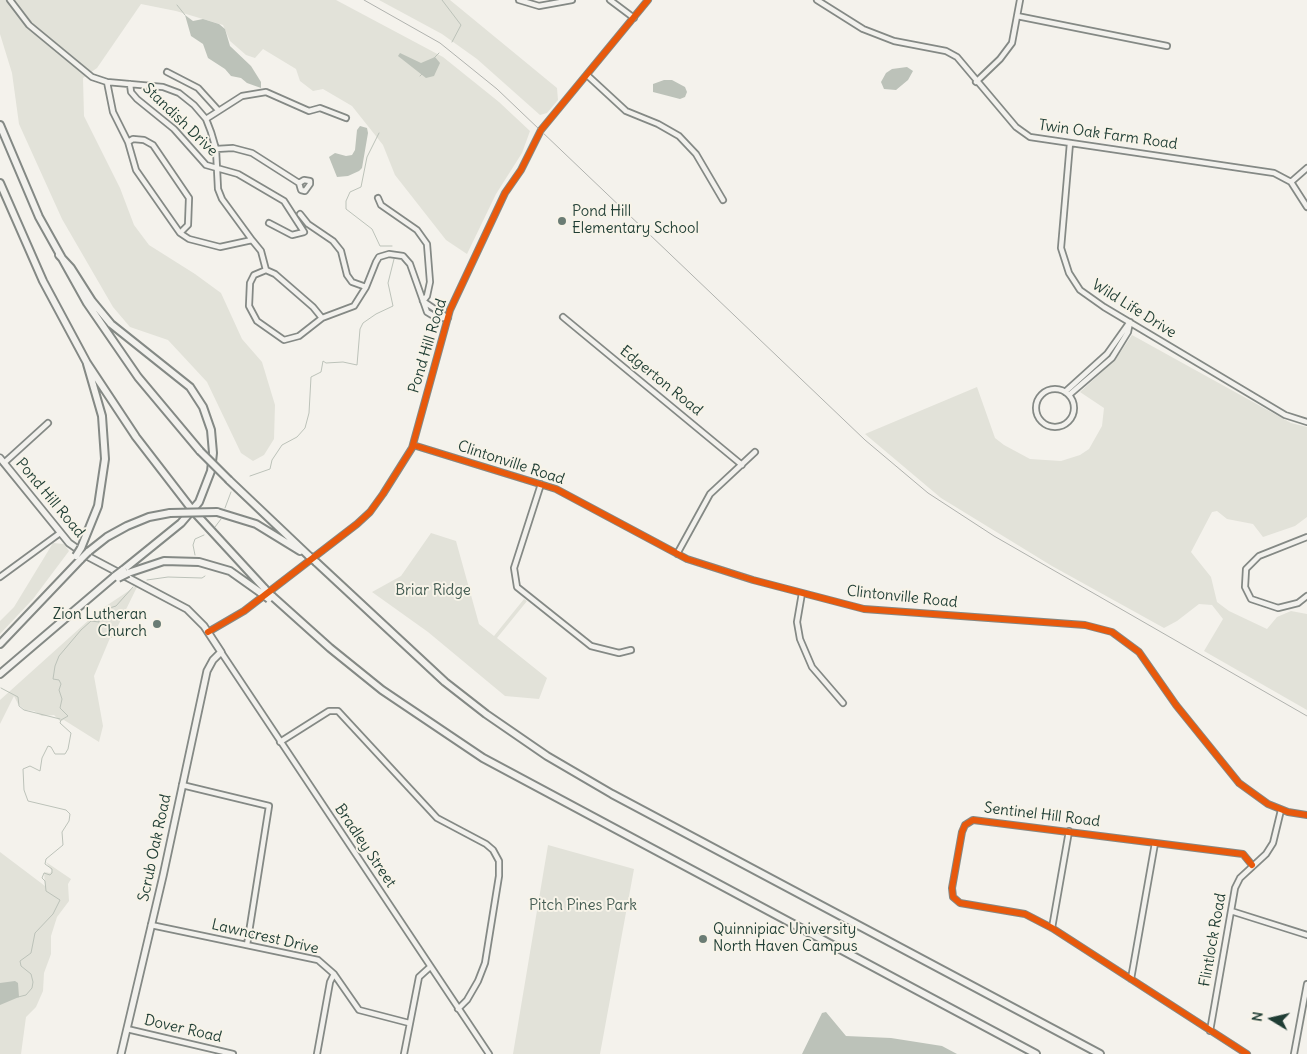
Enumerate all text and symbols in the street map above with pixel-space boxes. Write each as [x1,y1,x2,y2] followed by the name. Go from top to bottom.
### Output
[139,80,221,160] street label: Standish Drive
[1037,116,1179,154] street label: Twin Oak Farm Road
[572,203,699,238] place label: Pond Hill Elementary School
[556,215,568,227] marker: Pond Hill Elementary School
[1089,276,1179,342] street label: Wild Life Drive
[405,297,451,395] street label: Pond Hill Road
[616,342,706,420] street label: Edgerton Road
[455,437,567,489] street label: Clintonville Road
[12,455,88,541] street label: Pond Hill Road
[395,582,471,600] park label: Briar Ridge
[846,582,958,612] street label: Clintonville Road
[53,606,147,641] place label: Zion Lutheran Church
[151,618,163,630] marker: Zion Lutheran Church
[135,793,175,903] street label: Scrub Oak Road
[983,799,1101,831] street label: Sentinel Hill Road
[331,801,399,891] street label: Bradley Street
[1196,892,1230,988] street label: Flintlock Road
[529,897,637,915] park label: Pitch Pines Park
[210,916,320,958] street label: Lawncrest Drive
[713,921,858,956] place label: Quinnipiac University North Haven Campus
[697,933,709,945] marker: Quinnipiac University North Haven Campus
[1247,994,1297,1044] north arrow
[1248,1010,1267,1023] text: N
[142,1011,224,1047] street label: Dover Road

